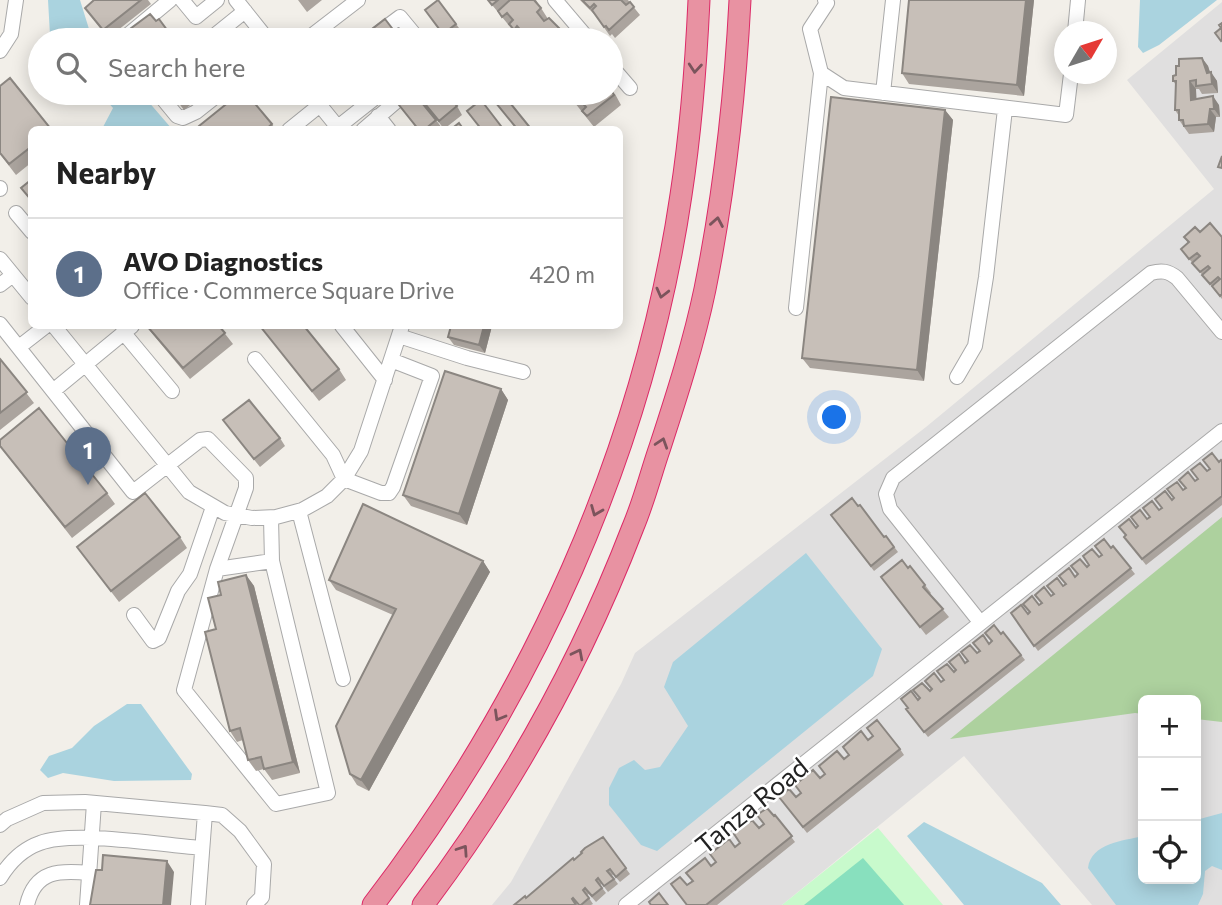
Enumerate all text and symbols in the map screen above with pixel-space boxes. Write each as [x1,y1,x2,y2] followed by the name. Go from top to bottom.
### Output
[1054,21,1117,84] north arrow
[28,28,623,105] search box
[52,48,90,86] icon: search
[108,51,246,82] text: Search here
[688,63,703,74] one-way arrow
[56,153,156,190] text: Nearby
[709,216,724,228] one-way arrow
[123,245,323,276] text: AVO Diagnostics
[74,260,84,288] text: 1
[529,260,595,288] text: 420 m
[123,276,454,304] text: Office · Commerce Square Drive
[656,287,670,299] one-way arrow
[817,400,851,434] your location
[65,427,111,485] pin: 1
[653,437,668,449] one-way arrow
[591,504,605,516] one-way arrow
[569,649,583,661] one-way arrow
[1138,695,1201,884] map controls
[1138,695,1201,758] button: +
[494,709,507,721] one-way arrow
[689,750,813,860] street label: Tanza Road
[1138,758,1201,821] button: −
[1138,821,1201,884] button: locate
[455,845,467,858] one-way arrow

